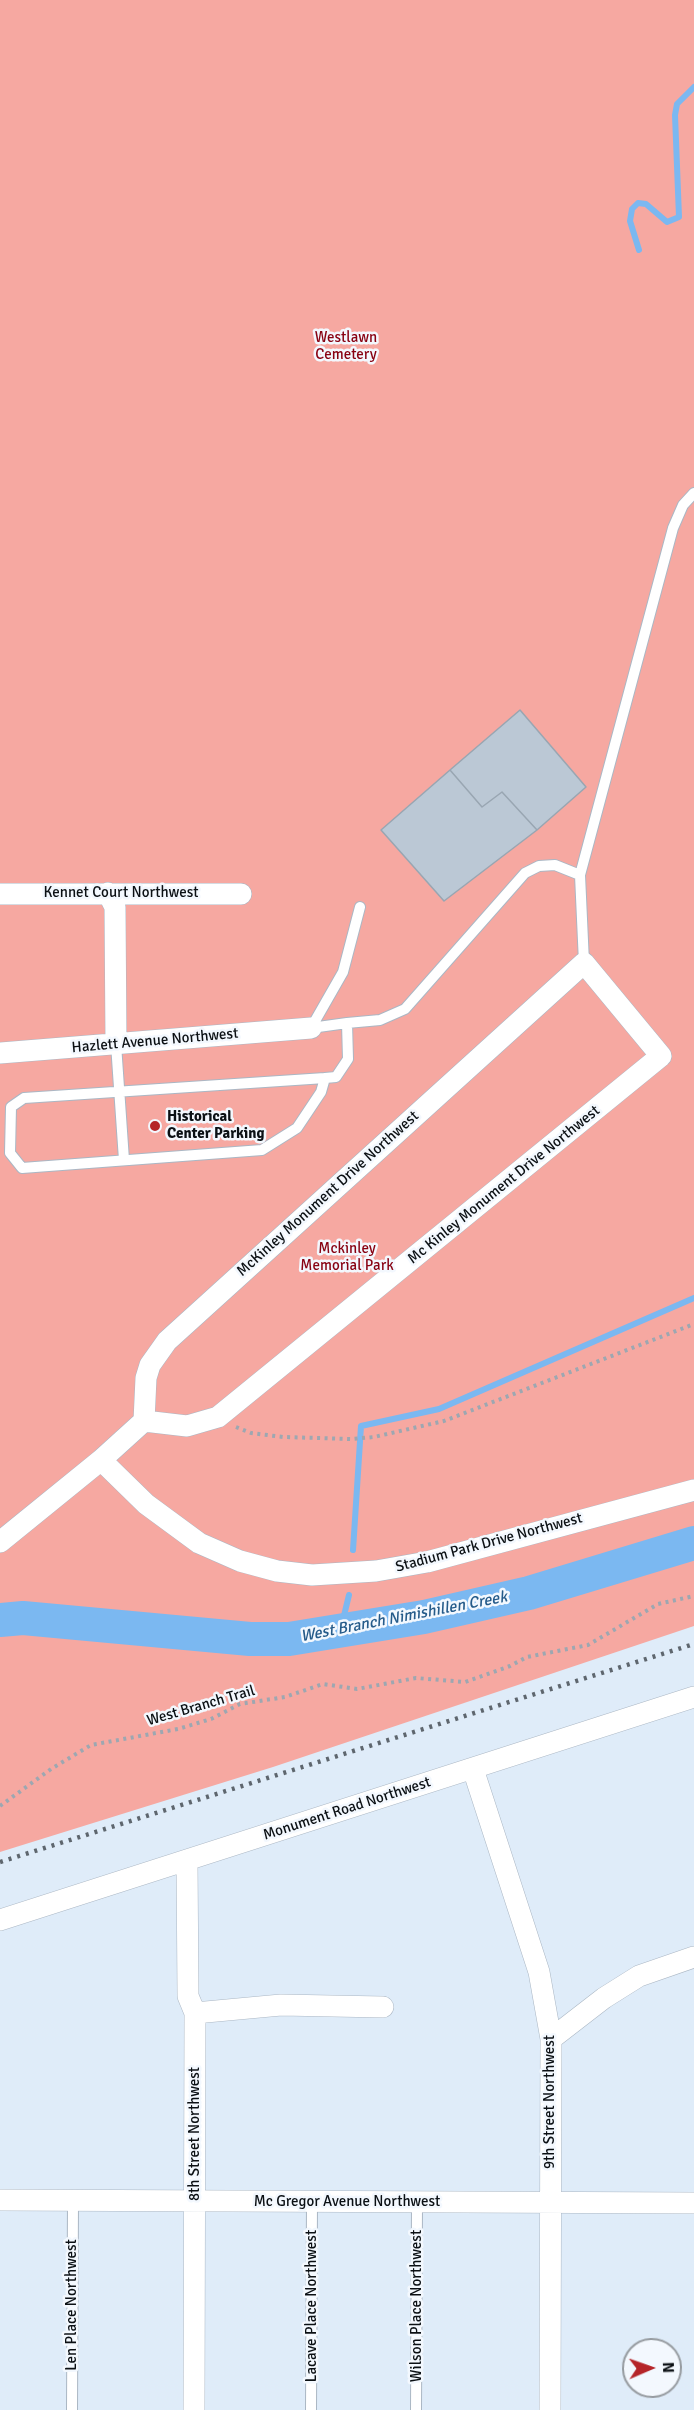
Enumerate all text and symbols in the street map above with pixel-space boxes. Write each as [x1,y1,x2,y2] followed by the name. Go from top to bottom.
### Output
[315,329,377,364] park label: Westlawn Cemetery
[44,884,198,902] street label: Kennet Court Northwest
[71,1025,239,1057] street label: Hazlett Avenue Northwest
[404,1102,604,1268] street label: Mc Kinley Monument Drive Northwest
[233,1107,423,1281] street label: McKinley Monument Drive Northwest
[167,1108,265,1143] place label: Historical Center Parking
[148,1119,162,1133] marker: Historical Center Parking
[300,1240,394,1275] park label: Mckinley Memorial Park
[394,1509,584,1577] street label: Stadium Park Drive Northwest
[299,1588,509,1646] water label: West Branch Nimishillen Creek
[145,1682,257,1730] street label: West Branch Trail
[261,1773,433,1845] street label: Monument Road Northwest
[541,2035,559,2169] street label: 9th Street Northwest
[186,2067,204,2201] street label: 8th Street Northwest
[254,2193,440,2211] street label: Mc Gregor Avenue Northwest
[303,2230,321,2382] street label: Lacave Place Northwest
[408,2230,426,2382] street label: Wilson Place Northwest
[63,2239,81,2371] street label: Len Place Northwest
[622,2338,682,2398] north arrow
[658,2362,678,2373] text: N

